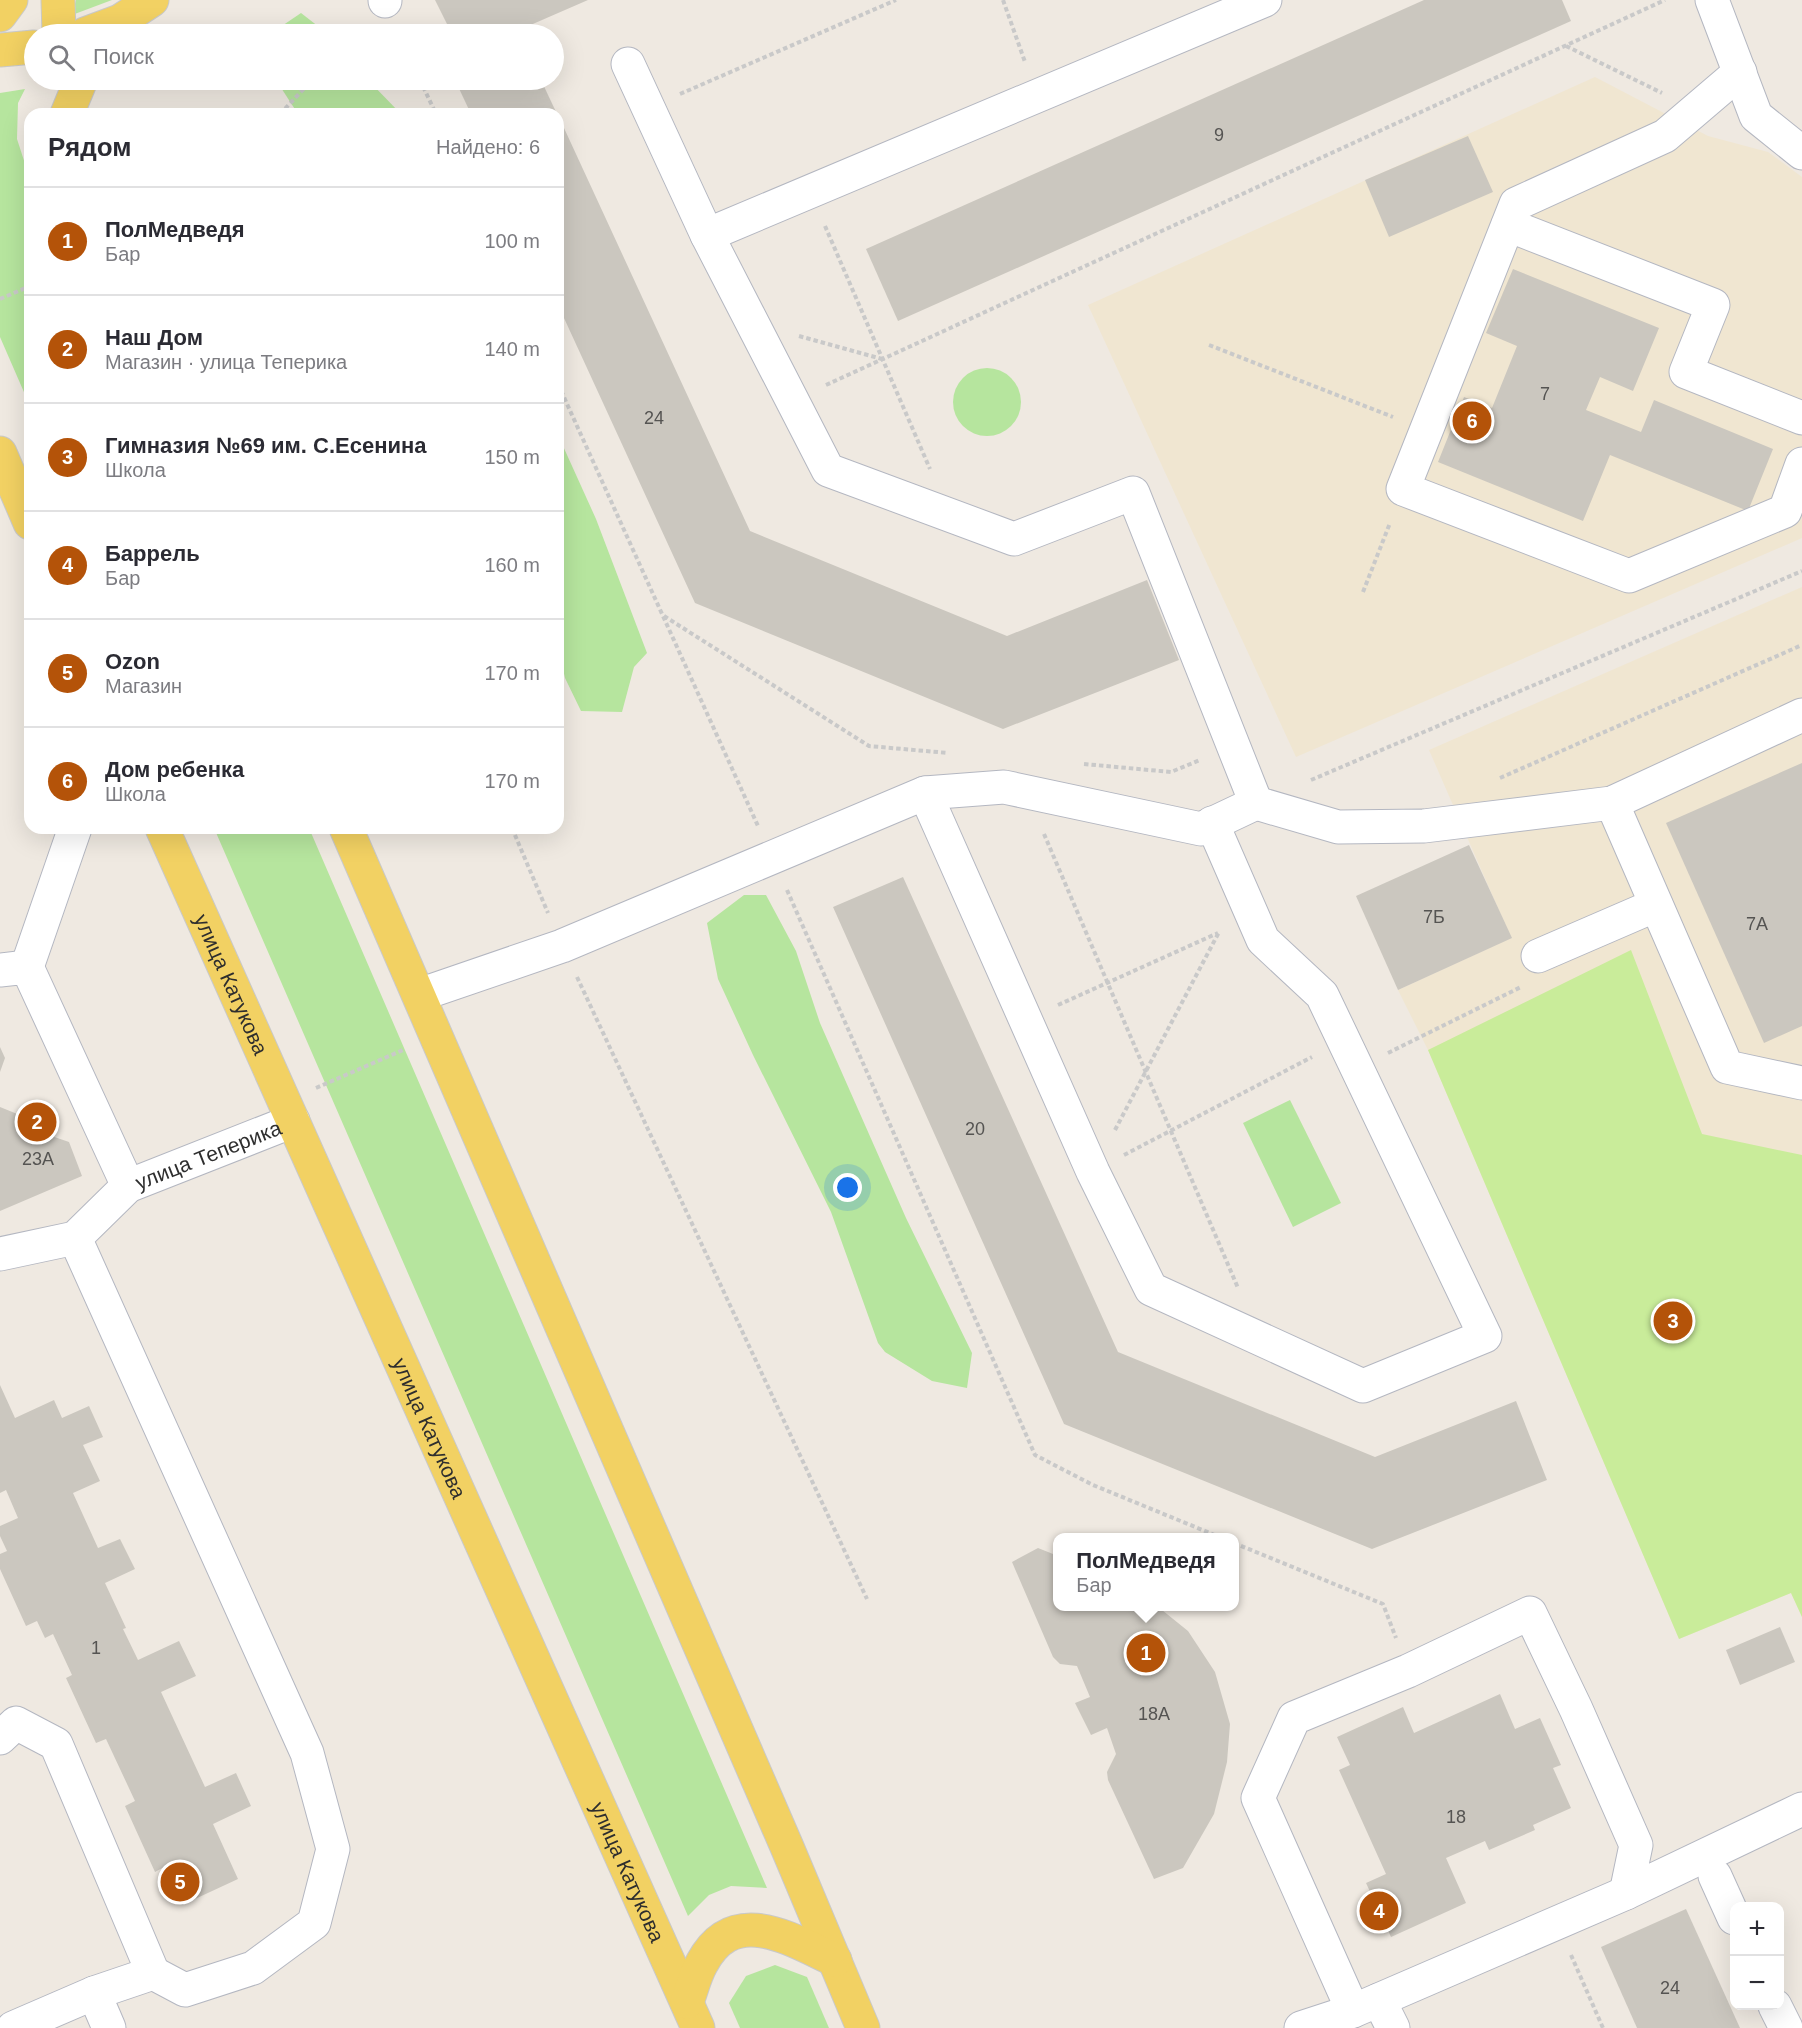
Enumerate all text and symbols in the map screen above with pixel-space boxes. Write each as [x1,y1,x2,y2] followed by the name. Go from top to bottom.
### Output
[24,24,564,90] search box
[45,41,78,74] icon: search
[93,44,154,69] text: Поиск
[1214,125,1224,145] house number: 9
[48,132,131,162] text: Рядом
[436,136,540,158] text: Найдено: 6
[105,217,244,242] text: ПолМедведя
[62,230,73,252] text: 1
[484,230,540,252] text: 100 m
[105,243,140,265] text: Бар
[105,325,203,350] text: Наш Дом
[62,338,73,360] text: 2
[484,338,540,360] text: 140 m
[105,351,347,373] text: Магазин · улица Теперика
[1540,384,1550,404] house number: 7
[1452,398,1492,444] pin: 6
[644,408,664,428] house number: 24
[105,433,427,458] text: Гимназия №69 им. С.Есенина
[62,446,73,468] text: 3
[484,446,540,468] text: 150 m
[105,459,166,481] text: Школа
[105,541,200,566] text: Баррель
[62,554,73,576] text: 4
[484,554,540,576] text: 160 m
[105,567,140,589] text: Бар
[105,649,160,674] text: Ozon
[62,662,73,684] text: 5
[484,662,540,684] text: 170 m
[105,675,182,697] text: Магазин
[105,757,244,782] text: Дом ребенка
[62,770,73,792] text: 6
[484,770,540,792] text: 170 m
[105,783,166,805] text: Школа
[1423,907,1445,927] house number: 7Б
[190,910,273,1058] street label: улица Катукова
[1746,914,1768,934] house number: 7А
[18,1100,57,1144] pin: 2
[132,1115,285,1194] street label: улица Теперика
[965,1119,985,1139] house number: 20
[22,1149,54,1169] house number: 23А
[833,1173,862,1202] your location
[1654,1298,1692,1344] pin: 3
[389,1354,471,1502] street label: улица Катукова
[1053,1533,1239,1611] popup
[1076,1548,1216,1573] text: ПолМедведя
[1076,1574,1112,1596] text: Бар
[1126,1630,1166,1676] pin: 1
[91,1638,101,1658] house number: 1
[1138,1704,1170,1724] house number: 18А
[587,1798,670,1946] street label: улица Катукова
[1446,1807,1466,1827] house number: 18
[160,1860,200,1904] pin: 5
[1360,1888,1398,1934] pin: 4
[1730,1902,1784,2010] map controls
[1730,1902,1784,1956] button: +
[1730,1956,1784,2010] button: −
[1660,1978,1680,1998] house number: 24

